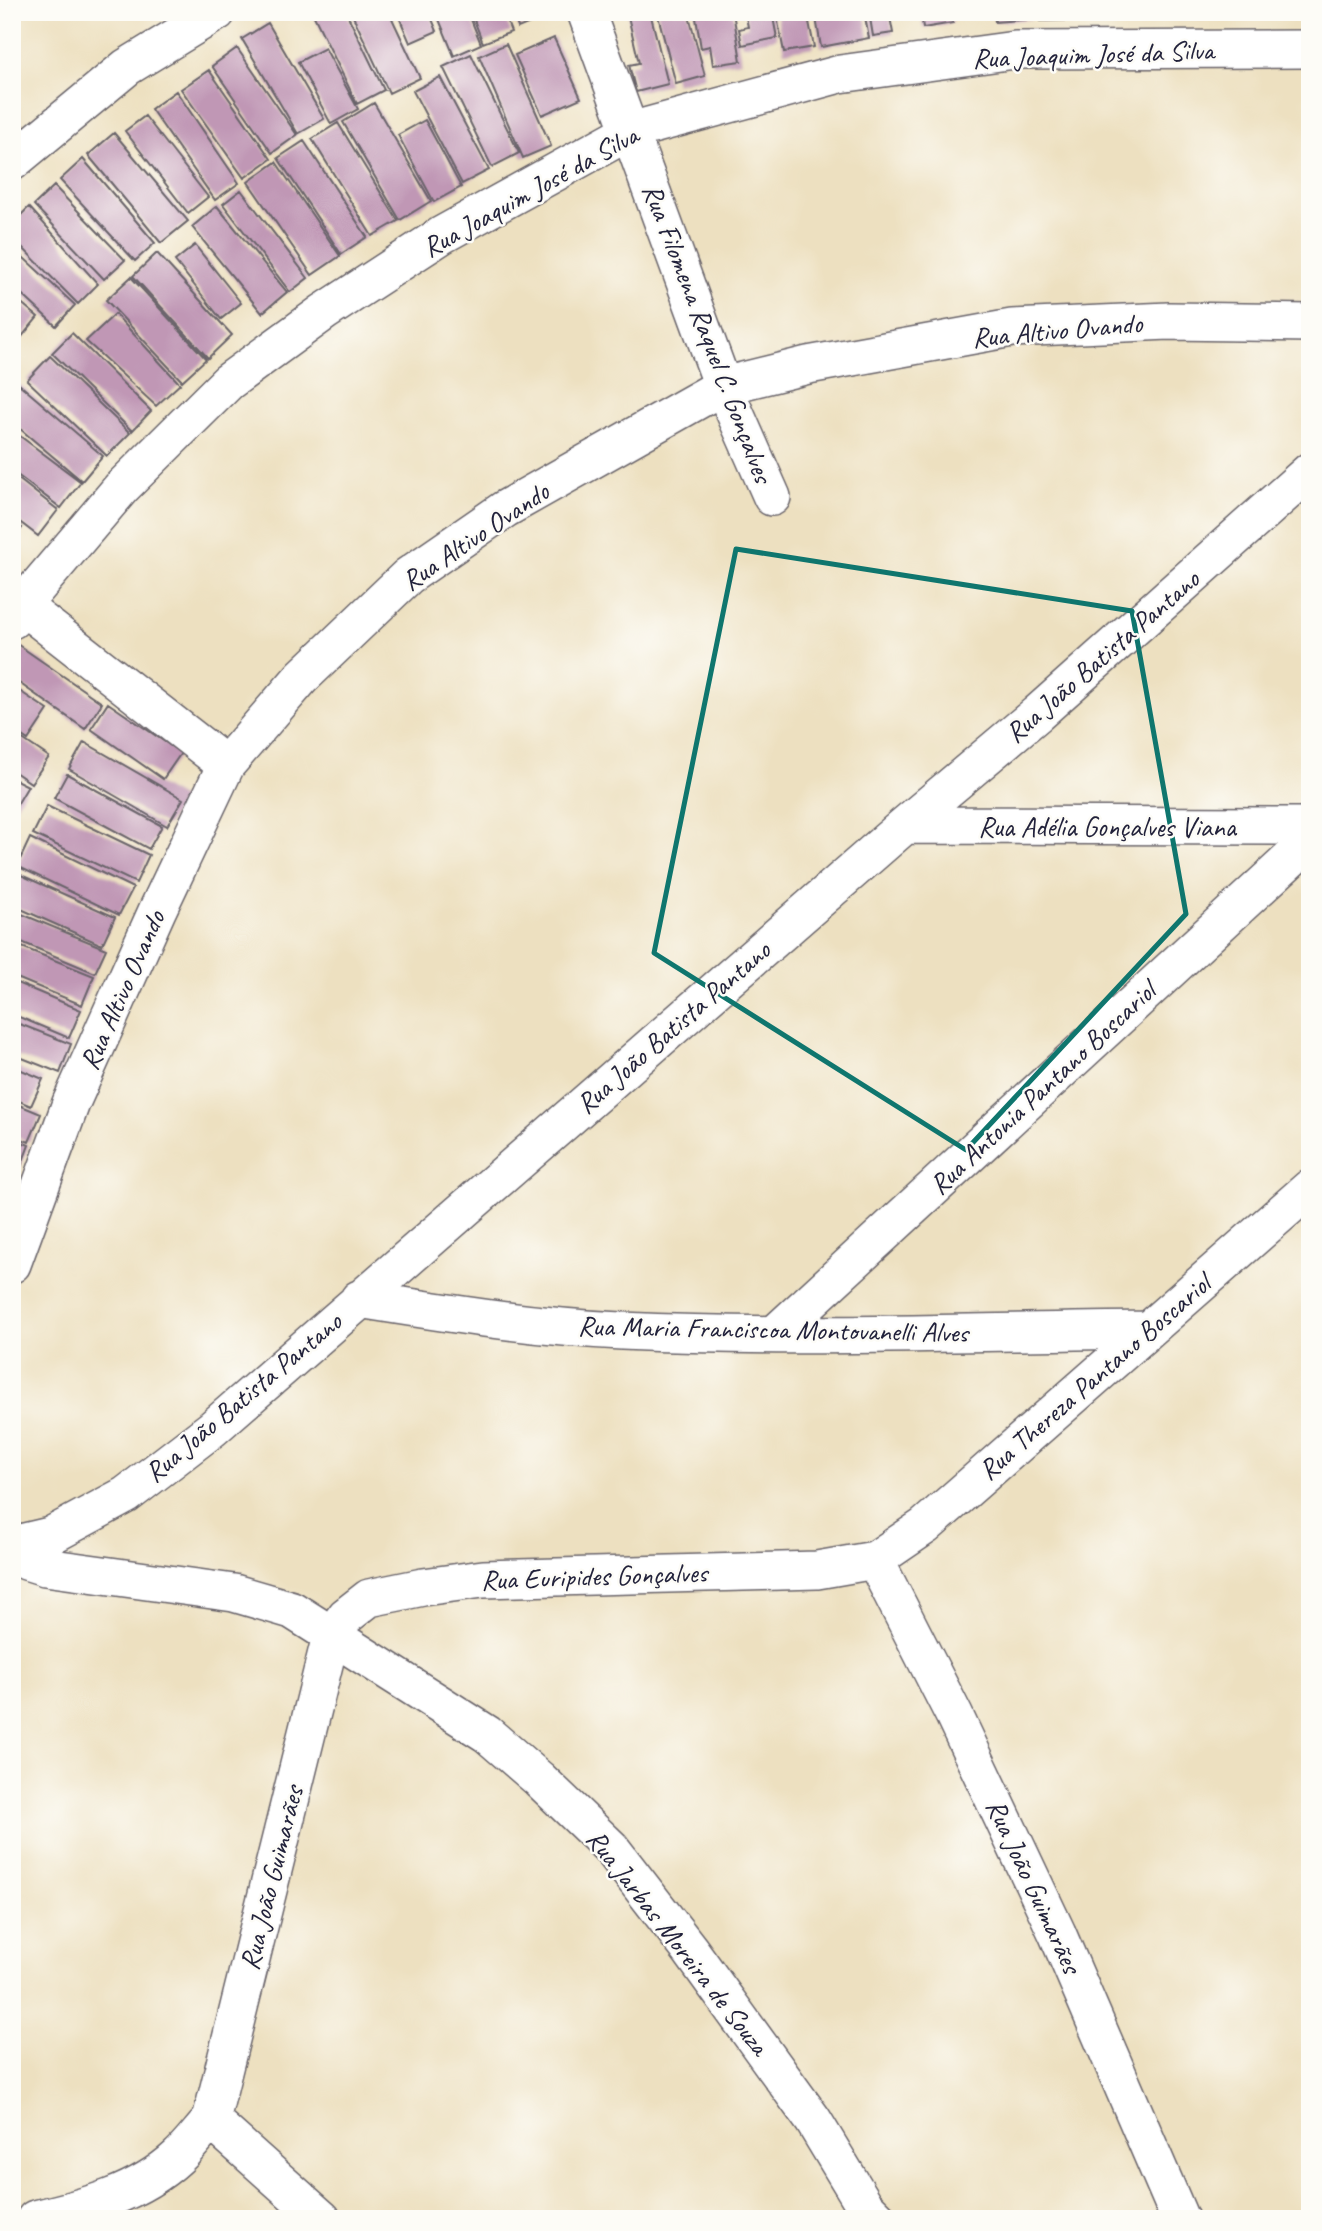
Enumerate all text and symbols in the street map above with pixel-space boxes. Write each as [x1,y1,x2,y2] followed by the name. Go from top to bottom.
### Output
[972,32,1217,76] street label: Rua Joaquim José da Silva
[416,116,646,265] street label: Rua Joaquim José da Silva
[635,178,782,490] street label: Rua Filomena Raquel C. Gonçalves
[971,305,1146,355] street label: Rua Altivo Ovando
[395,473,557,598] street label: Rua Altivo Ovando
[997,560,1208,750] street label: Rua João Batista Pantano
[978,809,1237,844] street label: Rua Adélia Gonçalves Viana
[71,903,174,1075] street label: Rua Altivo Ovando
[568,931,779,1121] street label: Rua João Batista Pantano
[922,970,1166,1202] street label: Rua Antonia Pantano Boscariol
[971,1263,1221,1487] street label: Rua Thereza Pantano Boscariol
[137,1303,350,1490] street label: Rua João Batista Pantano
[578,1308,971,1350] street label: Rua Maria Franciscoa Montovanelli Alves
[480,1554,710,1597] street label: Rua Euripides Gonçalves
[231,1780,311,1973] street label: Rua João Guimarães
[978,1793,1091,1981] street label: Rua João Guimarães
[579,1822,779,2064] street label: Rua Jarbas Moreira de Souza

